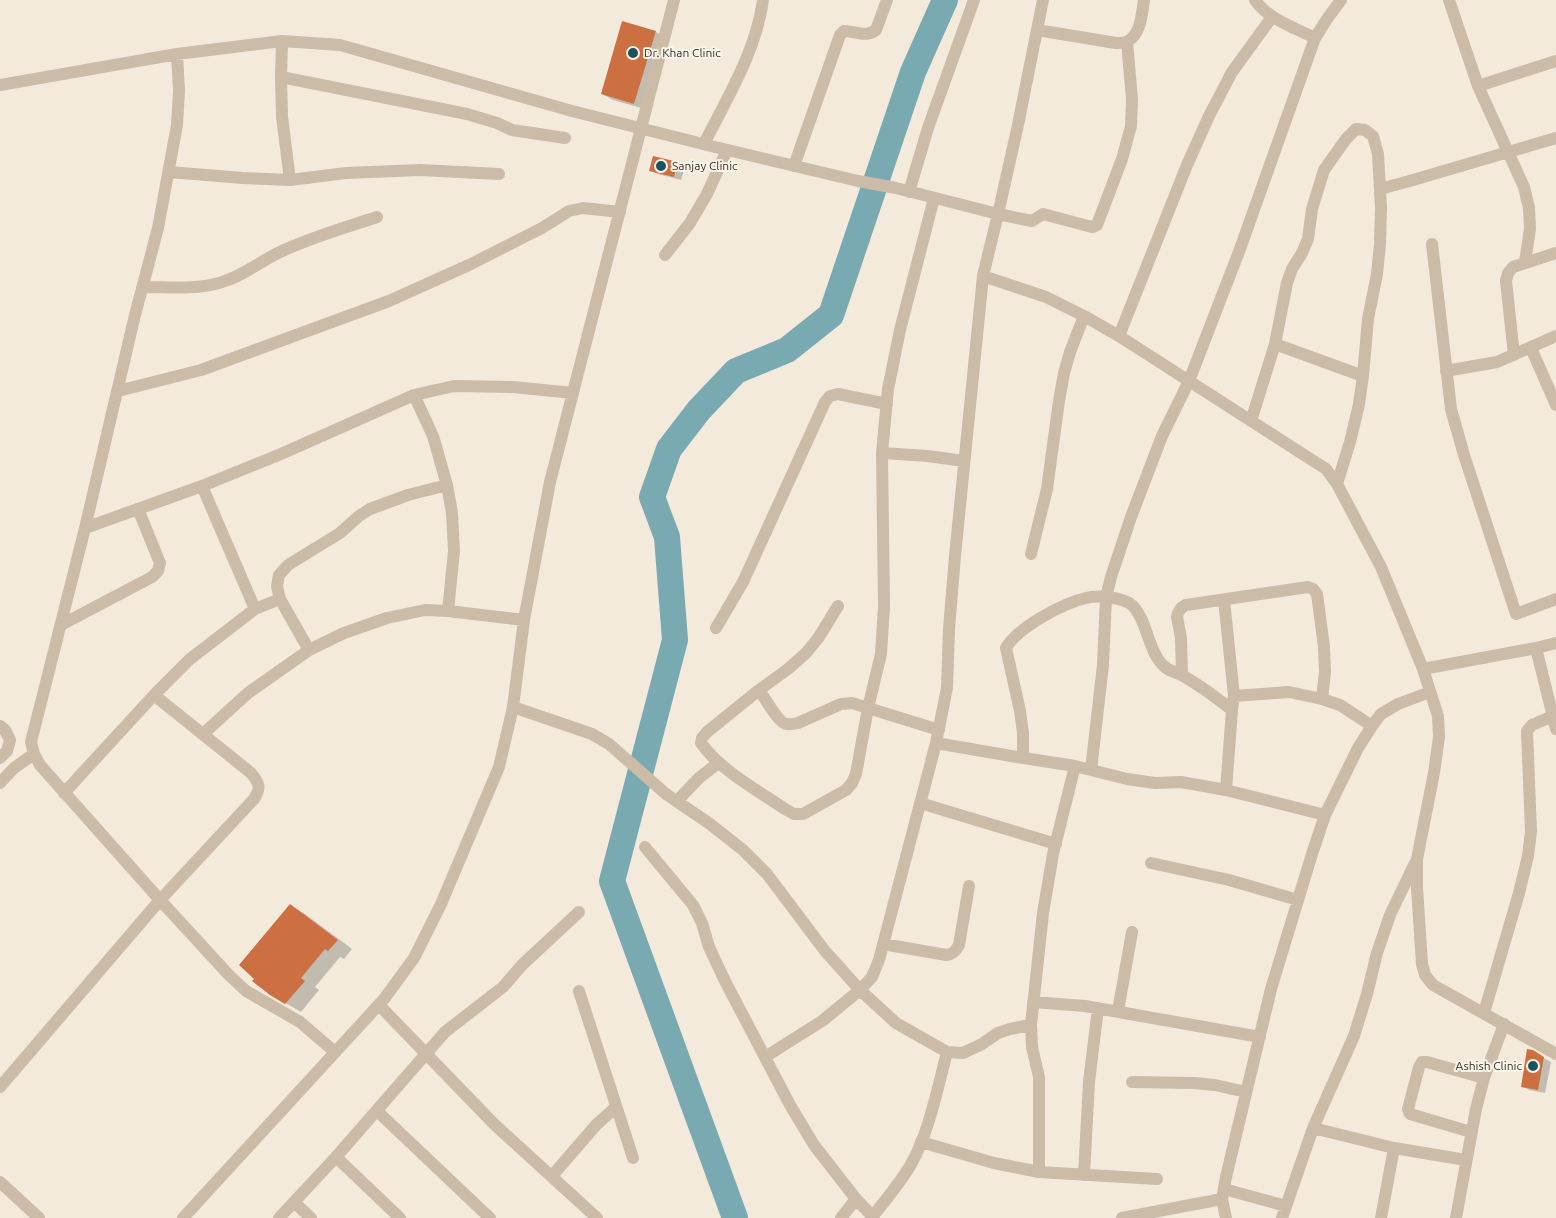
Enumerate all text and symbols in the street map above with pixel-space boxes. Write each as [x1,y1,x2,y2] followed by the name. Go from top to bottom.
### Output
[626,46,640,60] marker: Dr. Khan Clinic
[644,46,721,60] place label: Dr. Khan Clinic
[654,159,668,173] marker: Sanjay Clinic
[672,159,738,173] place label: Sanjay Clinic
[1455,1059,1522,1073] place label: Ashish Clinic
[1526,1059,1540,1073] marker: Ashish Clinic

